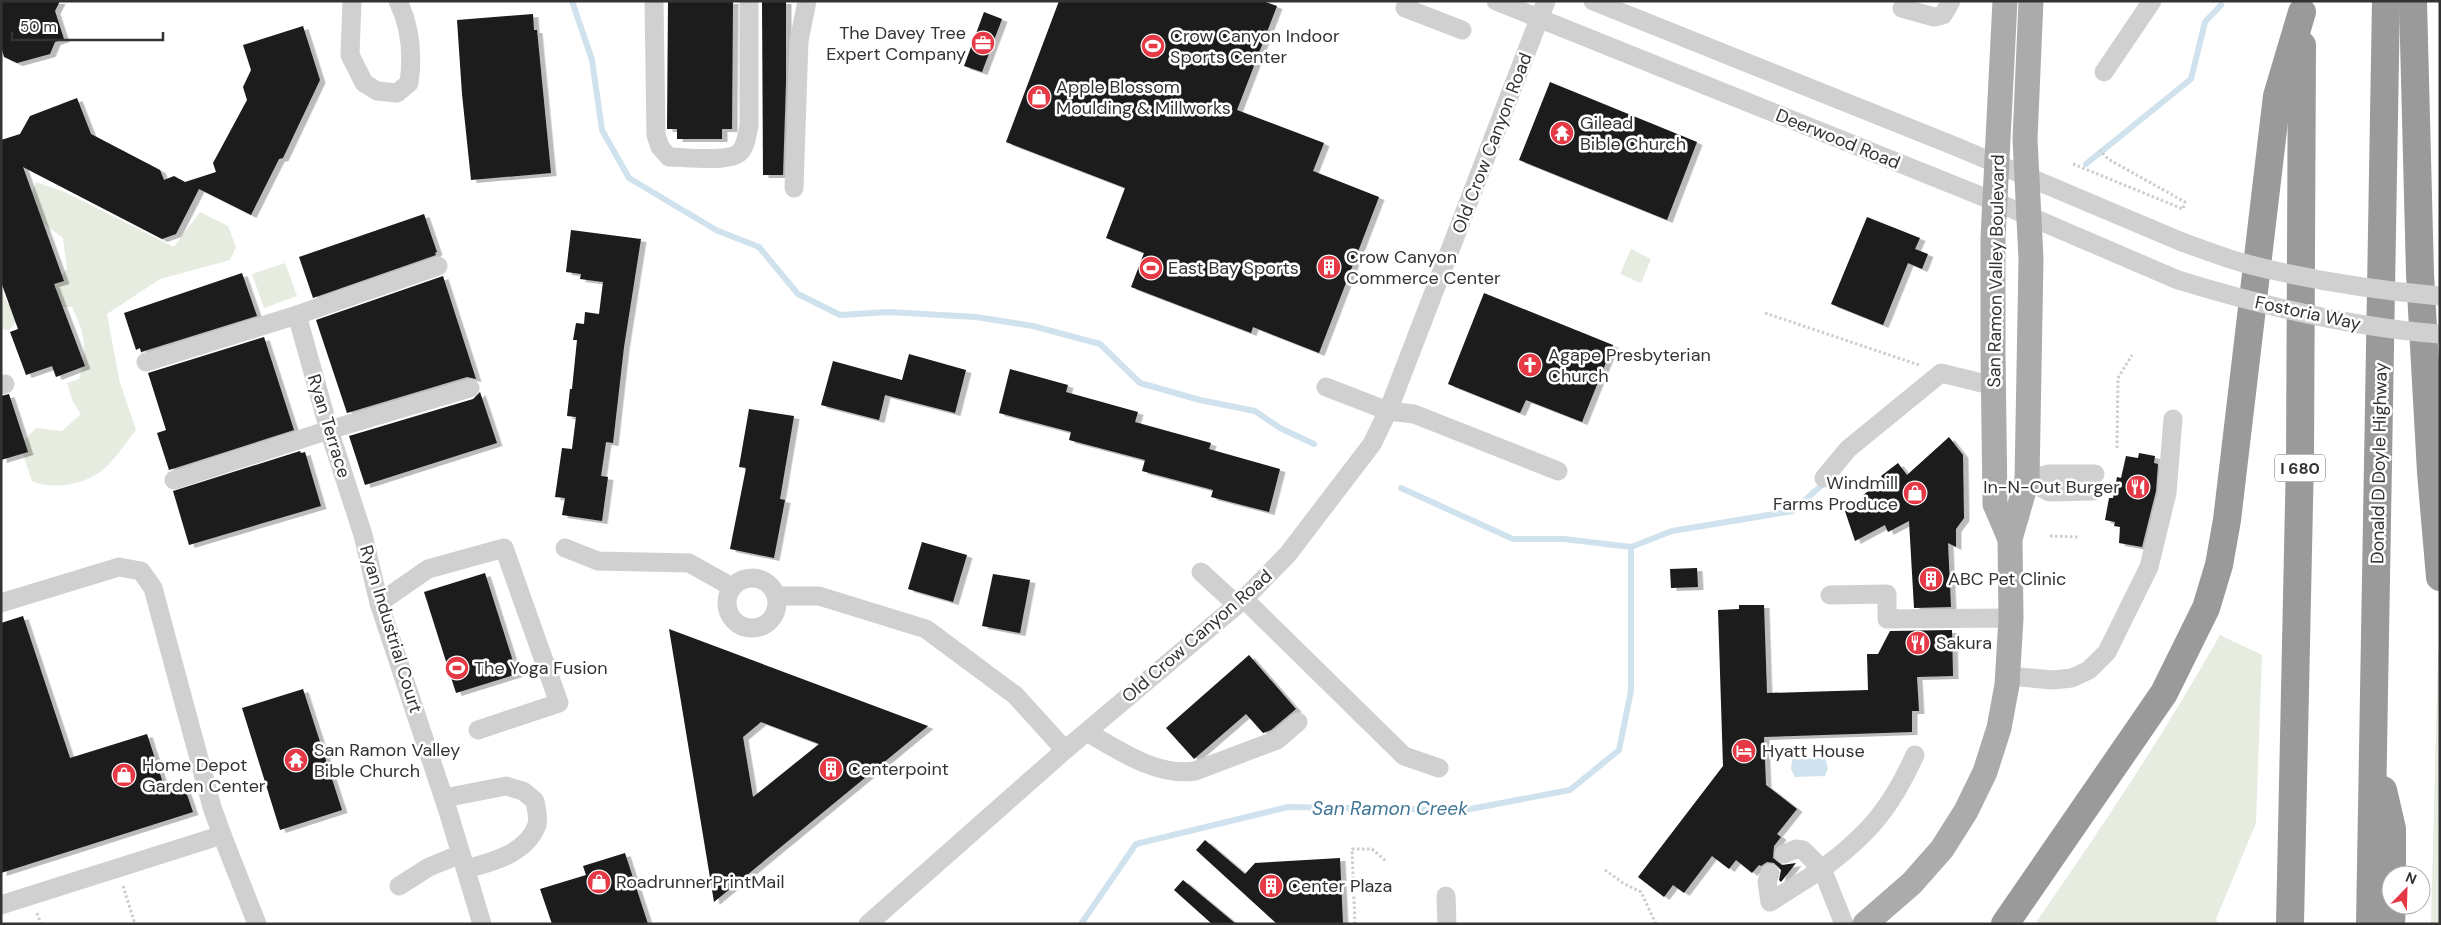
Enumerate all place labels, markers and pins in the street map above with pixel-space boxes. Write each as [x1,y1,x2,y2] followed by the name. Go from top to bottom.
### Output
[826,21,966,66] place label: The Davey Tree Expert Company
[1170,24,1340,69] place label: Crow Canyon Indoor Sports Center
[970,30,996,56] office icon: The Davey Tree Expert Company
[1140,33,1166,59] sports icon: Crow Canyon Indoor Sports Center
[1056,75,1231,120] place label: Apple Blossom Moulding & Millworks
[1026,84,1052,110] shop icon: Apple Blossom Moulding & Millworks
[1580,111,1686,156] place label: Gilead Bible Church
[1549,120,1575,146] temple icon: Gilead Bible Church
[1346,245,1501,290] place label: Crow Canyon Commerce Center
[1316,254,1342,280] building icon: Crow Canyon Commerce Center
[1138,255,1164,281] sports icon: East Bay Sports
[1168,256,1299,280] place label: East Bay Sports
[1548,343,1711,388] place label: Agape Presbyterian Church
[1517,352,1543,378] church icon: Agape Presbyterian Church
[1773,471,1898,516] place label: Windmill Farms Produce
[2125,474,2151,500] restaurant icon: In-N-Out Burger
[1983,475,2120,499] place label: In-N-Out Burger
[1902,480,1928,506] shop icon: Windmill Farms Produce
[1918,566,1944,592] building icon: ABC Pet Clinic
[1948,567,2066,591] place label: ABC Pet Clinic
[1905,630,1931,656] restaurant icon: Sakura
[1936,631,1992,655] place label: Sakura
[444,655,470,681] sports icon: The Yoga Fusion
[474,656,608,680] place label: The Yoga Fusion
[314,738,460,783] place label: San Ramon Valley Bible Church
[1731,738,1757,764] hotel icon: Hyatt House
[1762,739,1865,763] place label: Hyatt House
[283,747,309,773] temple icon: San Ramon Valley Bible Church
[142,753,266,798] place label: Home Depot Garden Center
[818,756,844,782] building icon: Centerpoint
[848,757,949,781] place label: Centerpoint
[111,762,137,788] shop icon: Home Depot Garden Center
[586,869,612,895] shop icon: RoadrunnerPrintMail
[616,870,785,894] place label: RoadrunnerPrintMail
[1258,873,1284,899] building icon: Center Plaza
[1288,874,1392,898] place label: Center Plaza

